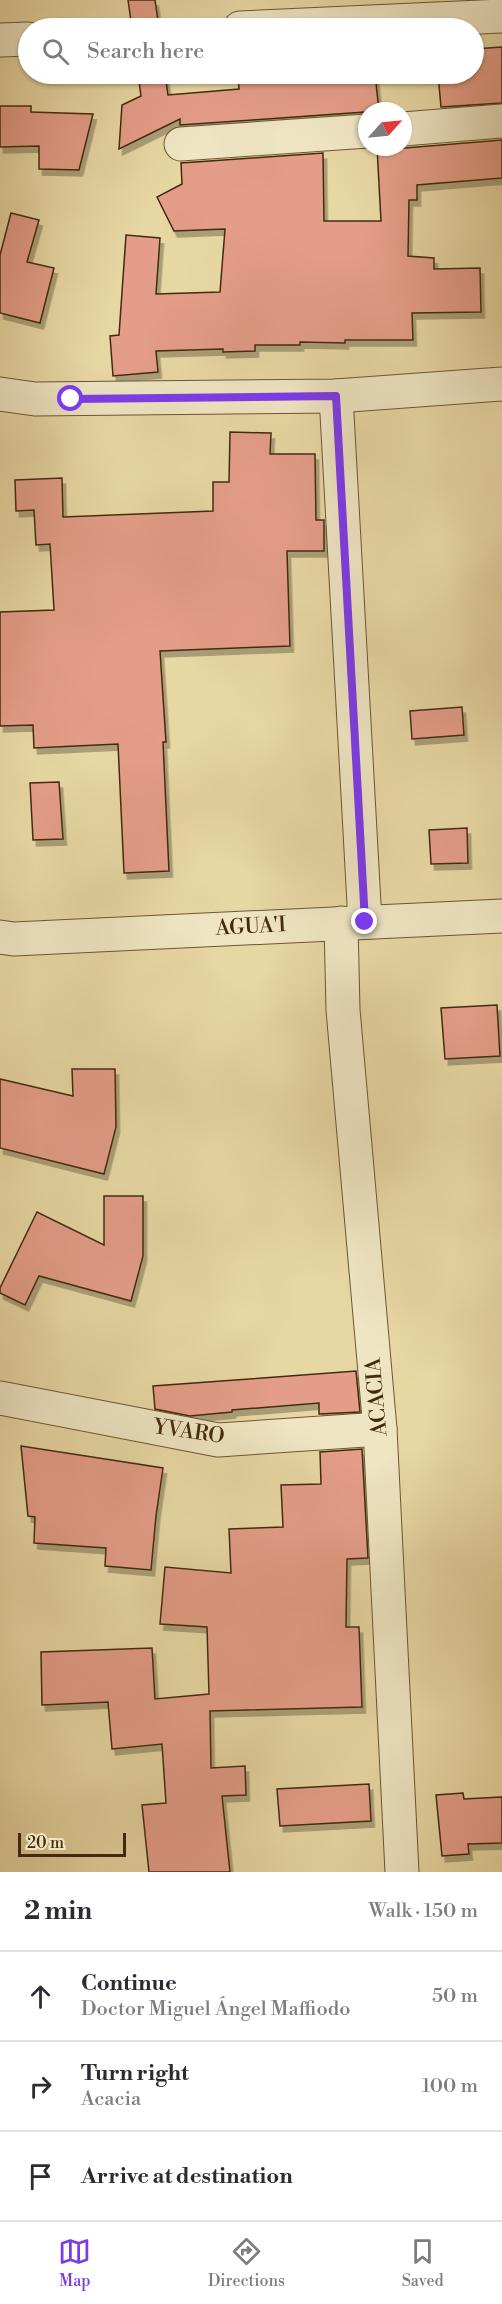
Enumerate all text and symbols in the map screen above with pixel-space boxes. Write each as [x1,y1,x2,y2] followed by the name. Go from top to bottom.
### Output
[18,18,484,84] search box
[39,35,72,68] icon: search
[87,38,204,65] text: Search here
[358,102,412,156] north arrow
[57,385,83,411] route start
[351,908,377,934] route end
[214,912,287,942] street label: AGUA'I
[361,1356,393,1438] street label: ACACIA
[151,1414,226,1450] street label: YVARO
[18,1830,126,1858] scale bar
[27,1833,64,1853] text: 20 m
[24,1895,92,1927] text: 2 min
[369,1899,478,1924] text: Walk · 150 m
[81,1970,177,1997] text: Continue
[24,1980,57,2013] icon: ahead
[432,1984,478,2009] text: 50 m
[81,1997,350,2022] text: Doctor Miguel Ángel Maffiodo
[81,2060,189,2087] text: Turn right
[24,2070,57,2103] icon: right
[422,2074,478,2099] text: 100 m
[81,2087,141,2112] text: Acacia
[24,2160,57,2193] icon: arrive
[81,2163,293,2190] text: Arrive at destination
[58,2235,91,2291] tab: Map
[208,2235,285,2291] tab: Directions
[402,2235,444,2291] tab: Saved

